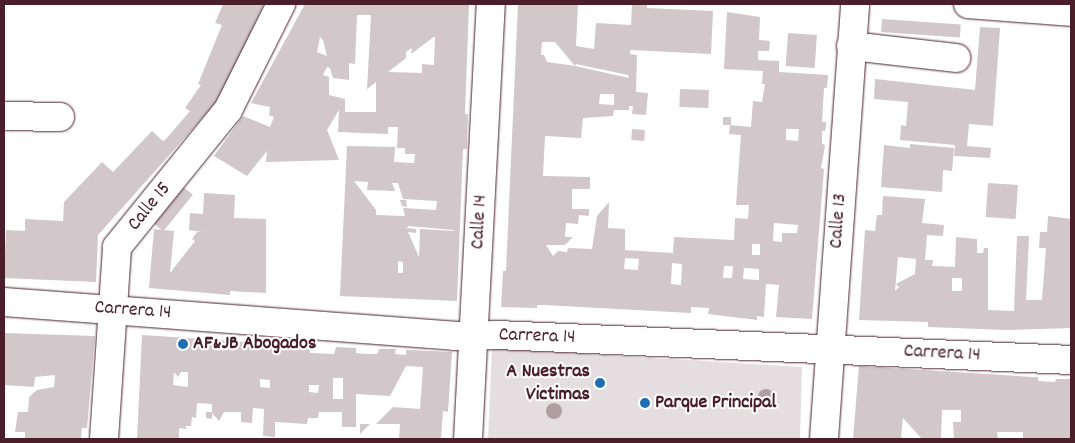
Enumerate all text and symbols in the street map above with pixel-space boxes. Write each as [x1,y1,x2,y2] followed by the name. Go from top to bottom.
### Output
[123,178,177,236] street label: Calle 15
[825,193,853,249] street label: Calle 13
[467,194,493,250] street label: Calle 14
[94,296,172,326] street label: Carrera 14
[498,324,576,350] street label: Carrera 14
[193,332,316,356] place label: AF&JB Abogados
[177,338,189,350] marker: AF&JB Abogados
[903,340,981,368] street label: Carrera 14
[506,360,590,407] place label: A Nuestras Victimas
[594,377,606,389] marker: A Nuestras Victimas
[655,391,776,415] place label: Parque Principal
[639,397,651,409] marker: Parque Principal

